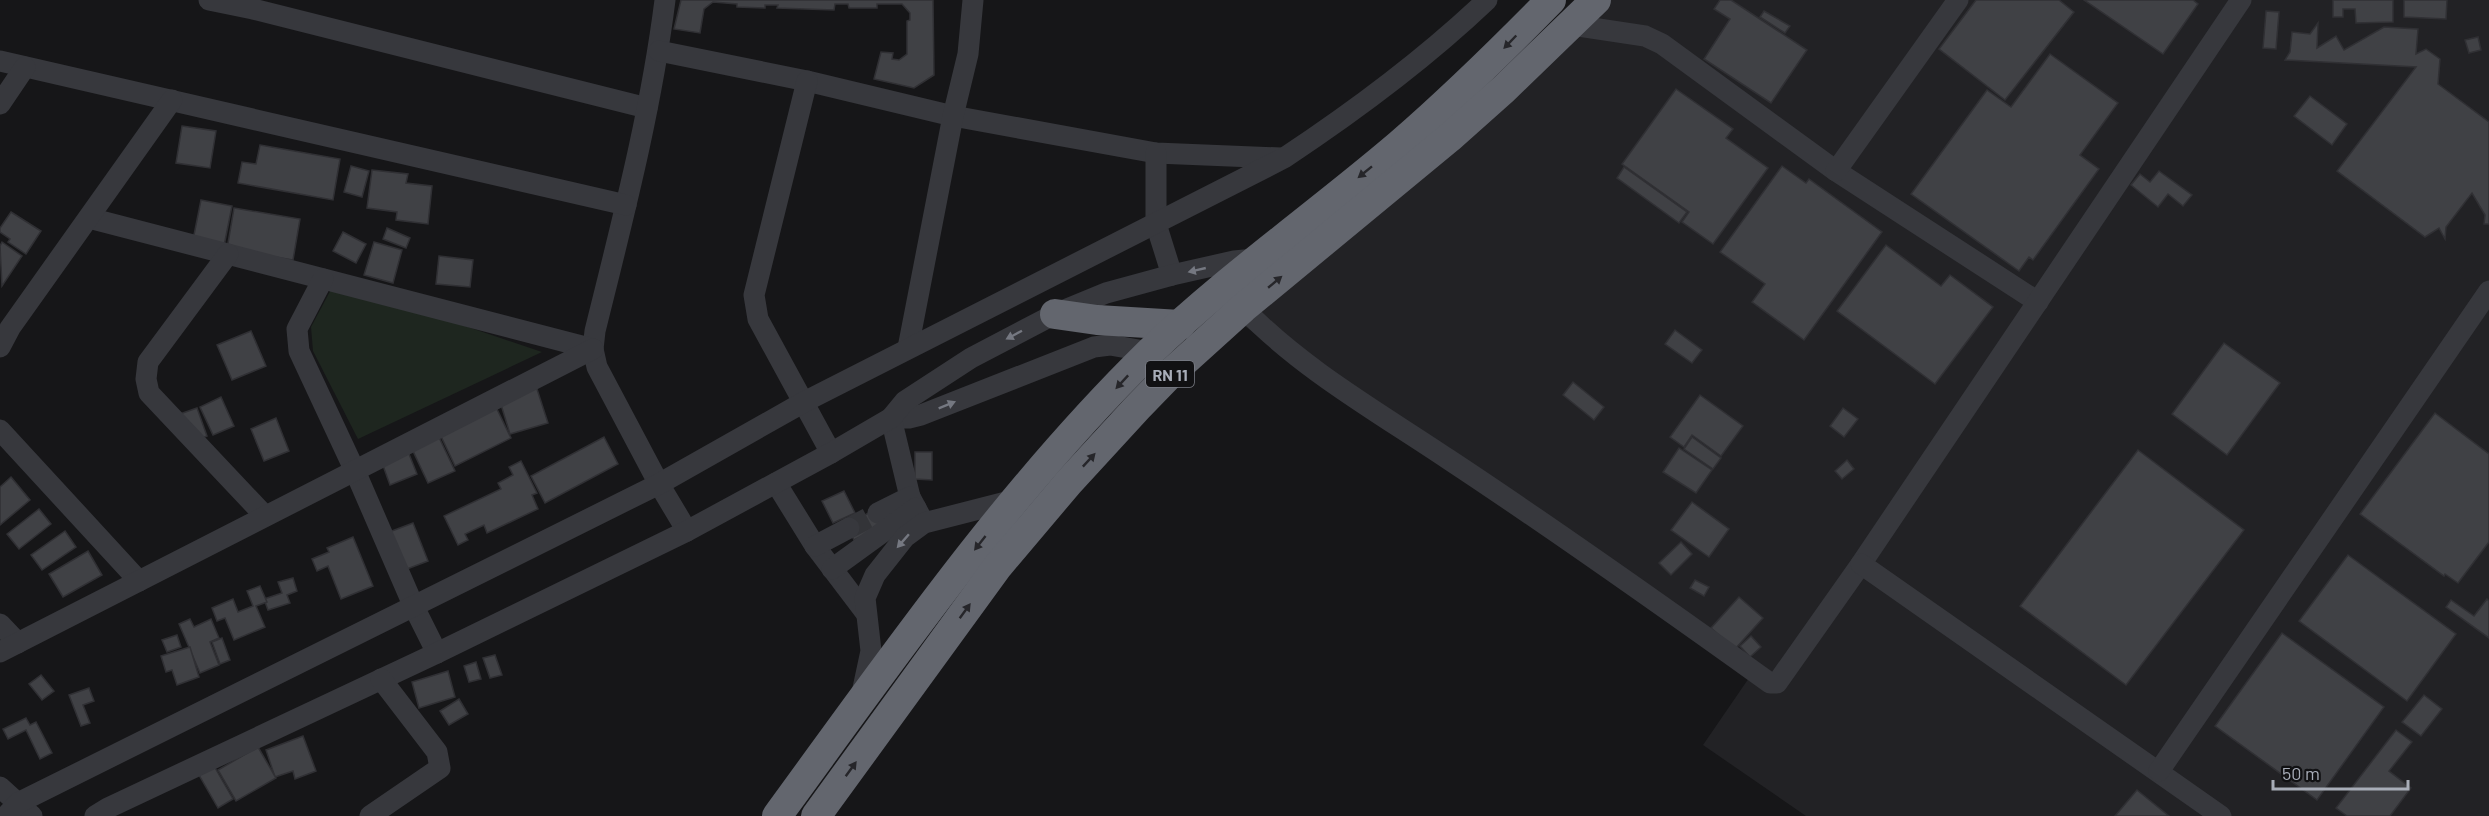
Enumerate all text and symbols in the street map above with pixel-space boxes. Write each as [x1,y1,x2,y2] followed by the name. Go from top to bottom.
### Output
[1503,34,1517,49] one-way arrow
[1357,166,1373,179] one-way arrow
[1188,265,1206,275] one-way arrow
[1267,276,1282,288] one-way arrow
[1006,330,1023,340] one-way arrow
[1146,361,1194,387] road number: RN 11
[1116,374,1130,388] one-way arrow
[939,400,957,410] one-way arrow
[1082,453,1096,468] one-way arrow
[897,533,910,548] one-way arrow
[974,536,986,551] one-way arrow
[959,603,971,619] one-way arrow
[2273,753,2408,791] scale bar
[844,761,856,776] one-way arrow
[2282,762,2320,784] text: 50 m

